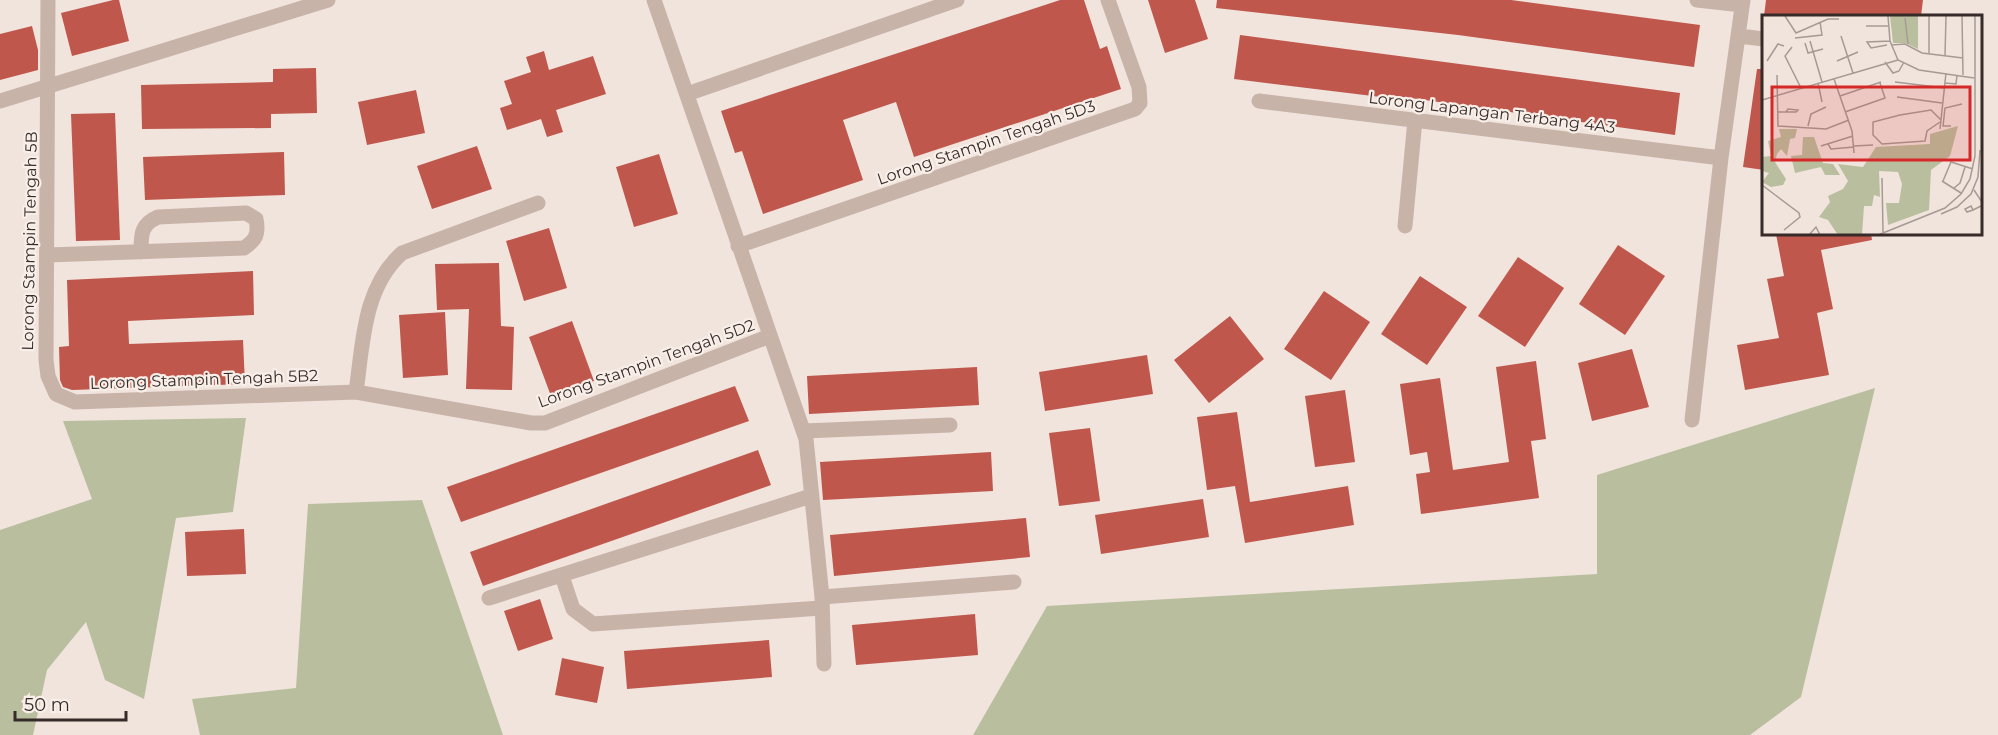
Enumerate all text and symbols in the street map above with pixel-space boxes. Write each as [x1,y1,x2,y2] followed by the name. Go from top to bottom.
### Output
[1762,15,1983,236] inset map
[1367,88,1616,137] street label: Lorong Lapangan Terbang 4A3
[875,96,1098,189] street label: Lorong Stampin Tengah 5D3
[18,131,41,351] street label: Lorong Stampin Tengah 5B
[535,315,757,412] street label: Lorong Stampin Tengah 5D2
[89,366,319,393] street label: Lorong Stampin Tengah 5B2
[15,684,126,722] scale bar
[24,694,70,716] text: 50 m

